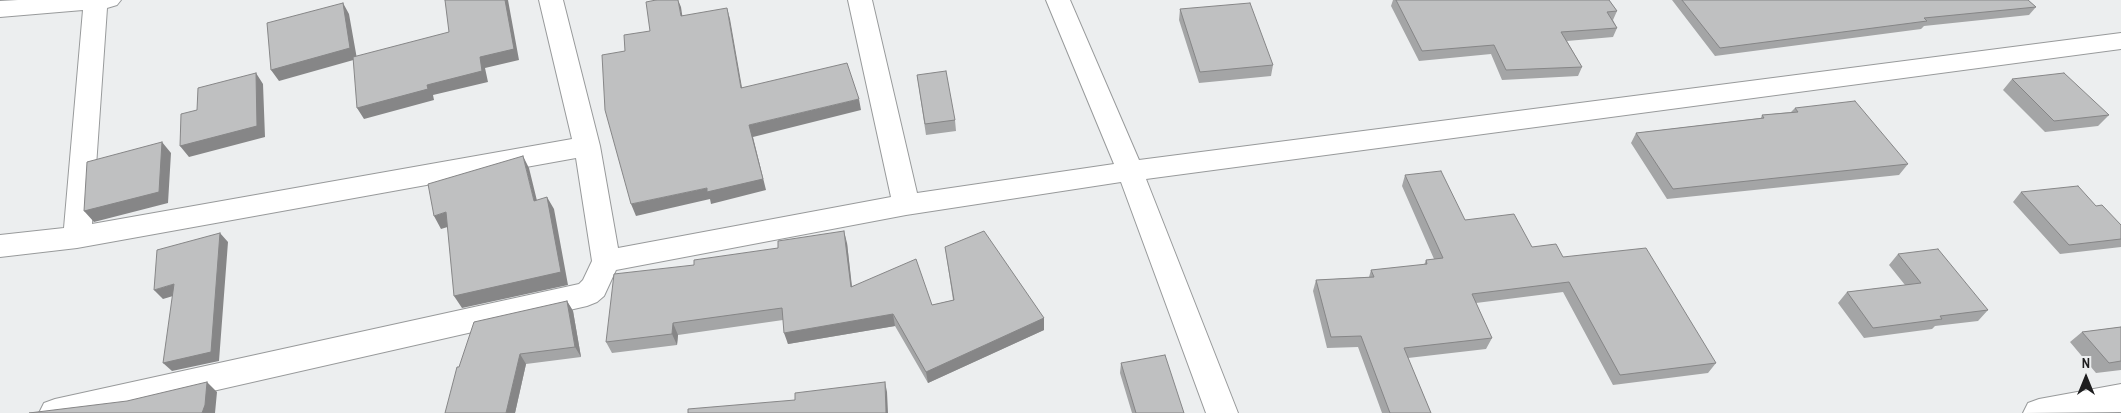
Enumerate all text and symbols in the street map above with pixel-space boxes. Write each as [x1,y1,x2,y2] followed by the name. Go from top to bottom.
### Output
[2061,353,2111,403] north arrow
[2082,354,2090,372] text: N

